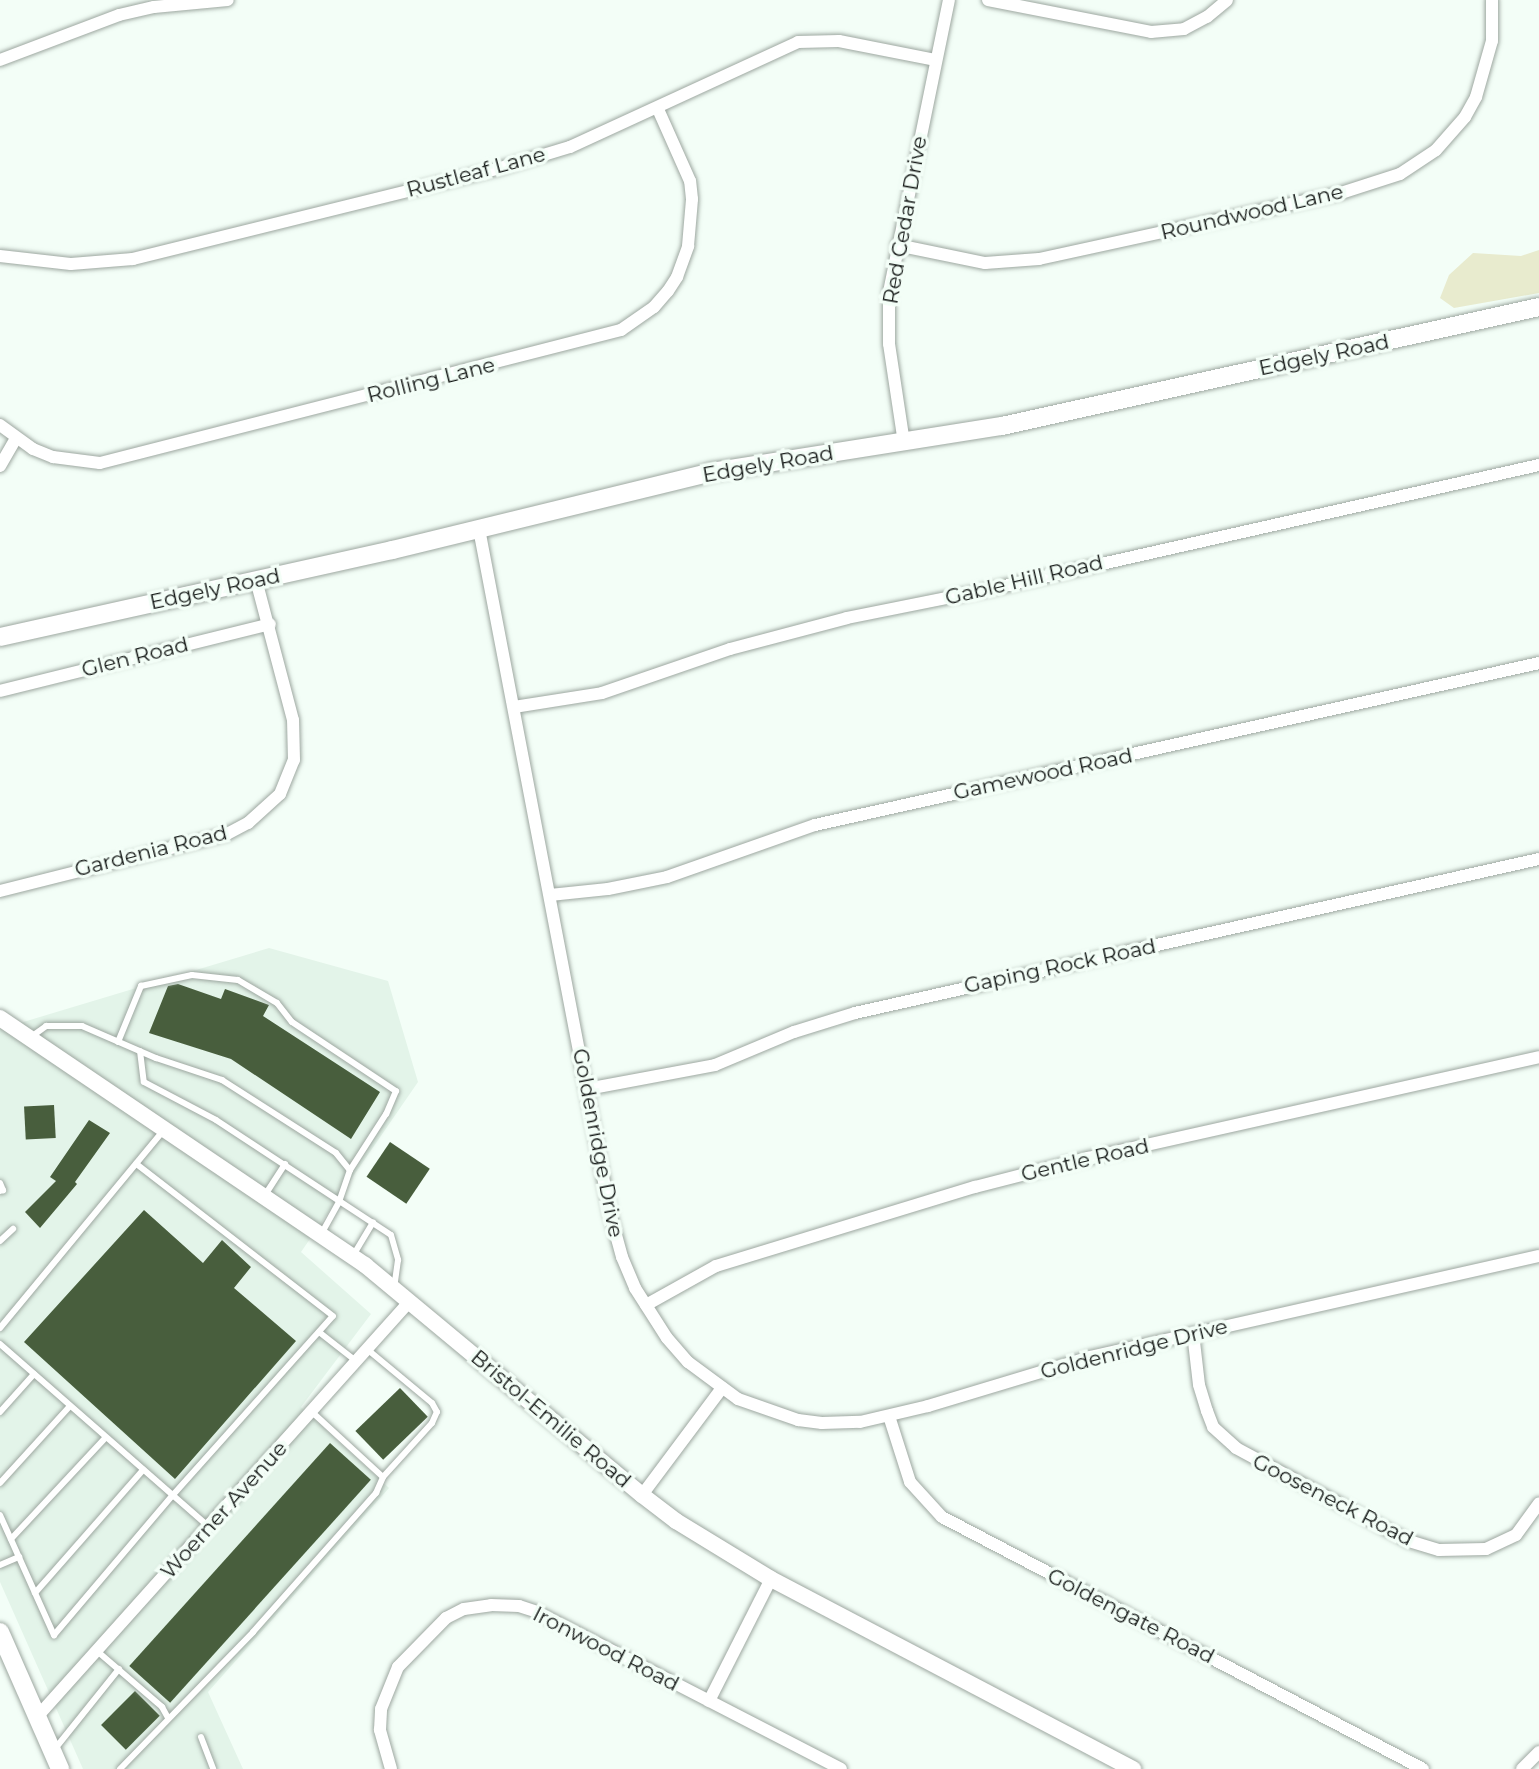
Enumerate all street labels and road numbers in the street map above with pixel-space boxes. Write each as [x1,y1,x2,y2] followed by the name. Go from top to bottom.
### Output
[878,134,932,306] street label: Red Cedar Drive
[404,141,548,203] street label: Rustleaf Lane
[1158,179,1346,245] street label: Roundwood Lane
[1257,329,1391,381] street label: Edgely Road
[364,352,498,408] street label: Rolling Lane
[701,440,835,488] street label: Edgely Road
[943,550,1105,610] street label: Gable Hill Road
[148,563,282,615] street label: Edgely Road
[79,632,191,682] street label: Glen Road
[951,743,1135,805] street label: Gamewood Road
[72,820,230,882] street label: Gardenia Road
[962,933,1158,999] street label: Gaping Rock Road
[567,1046,629,1240] street label: Goldenridge Drive
[1019,1133,1151,1187] street label: Gentle Road
[1038,1314,1230,1384] street label: Goldenridge Drive
[466,1345,636,1493] street label: Bristol-Emilie Road
[156,1436,292,1584] street label: Woerner Avenue
[1248,1449,1418,1551] street label: Gooseneck Road
[1043,1563,1219,1669] street label: Goldengate Road
[529,1601,683,1697] street label: Ironwood Road

